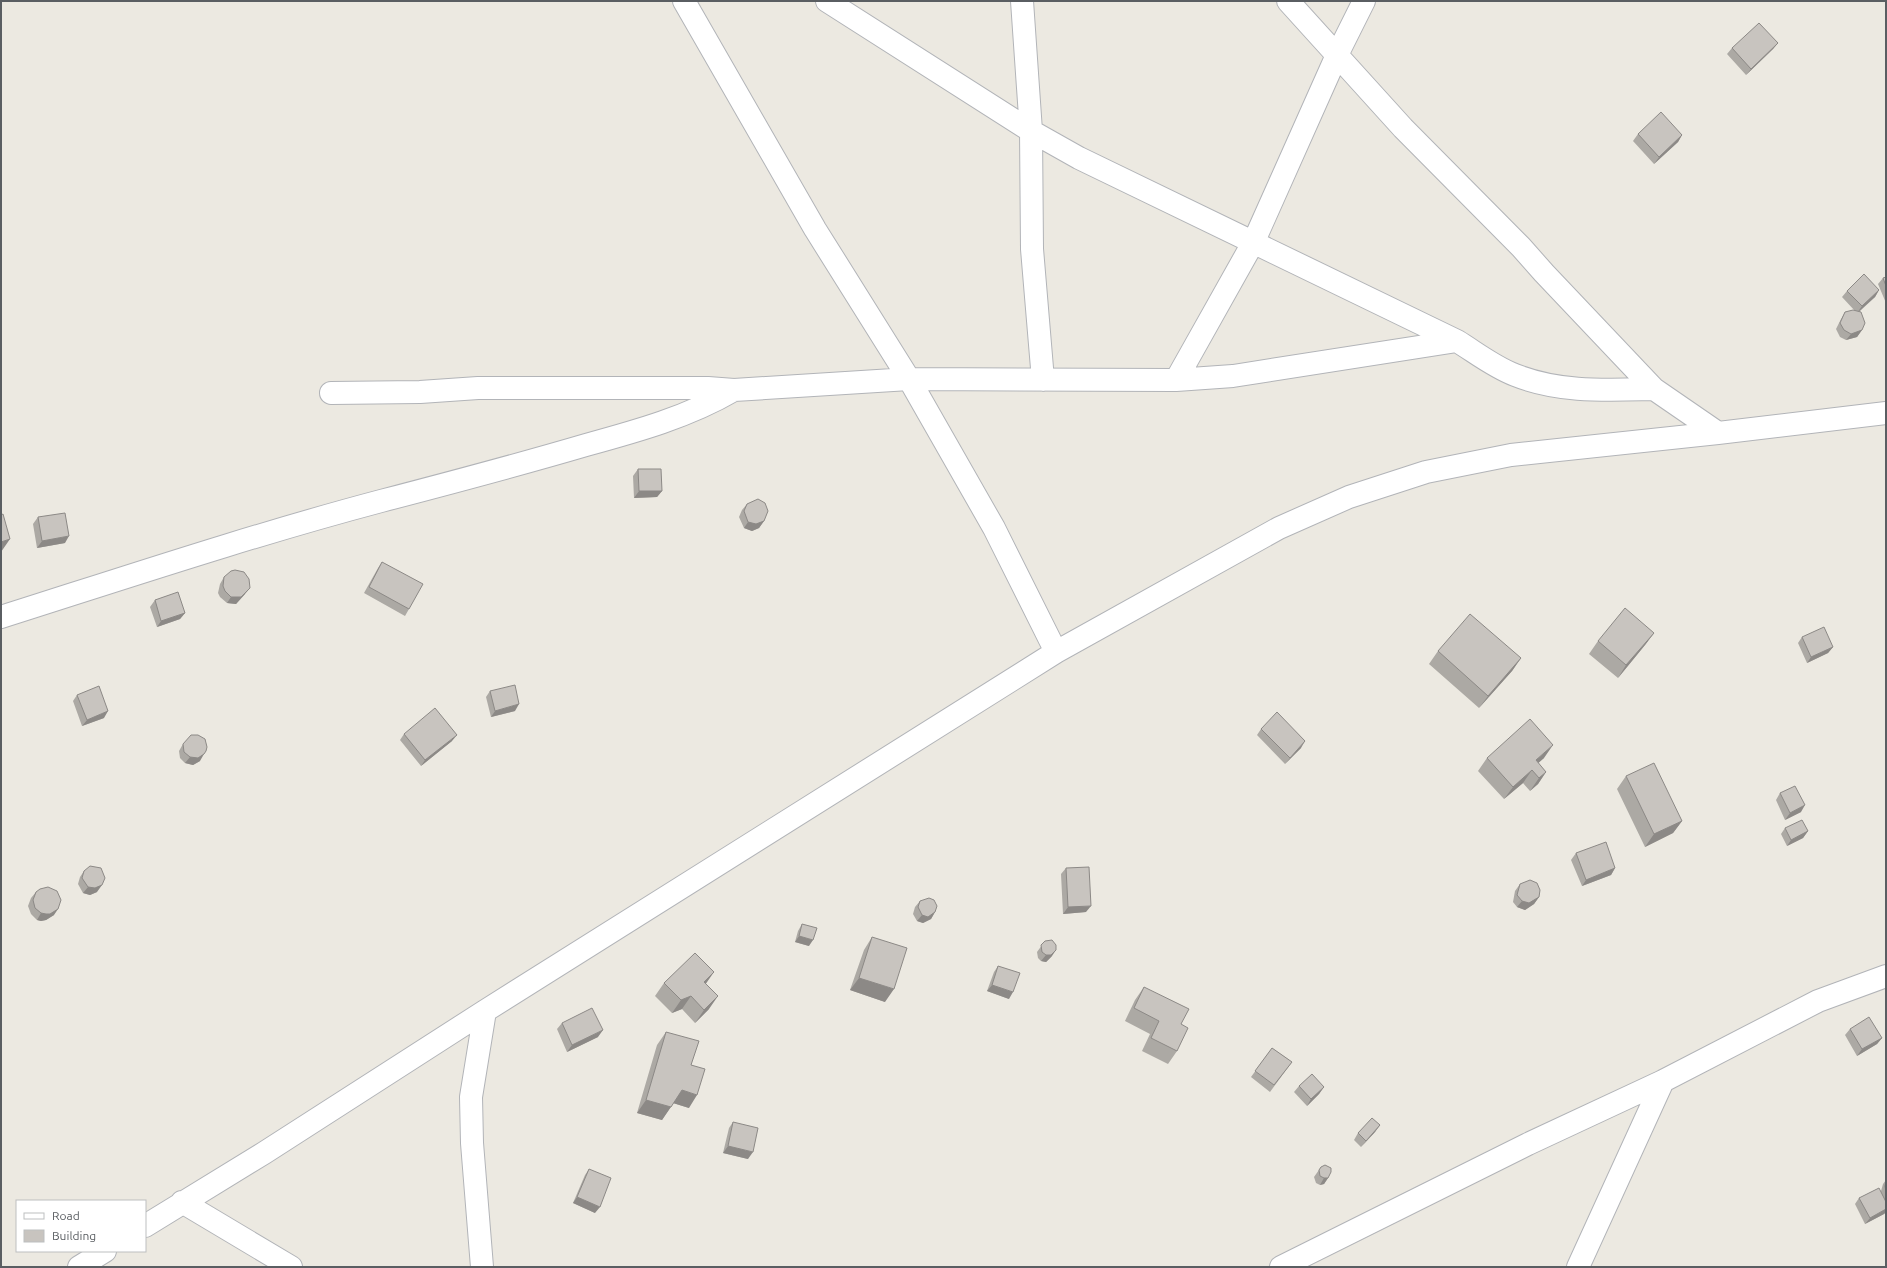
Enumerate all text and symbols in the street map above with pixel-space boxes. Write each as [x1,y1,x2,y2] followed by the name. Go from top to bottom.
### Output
[16,1200,146,1252] legend
[52,1209,80,1222] text: Road
[52,1229,96,1242] text: Building

